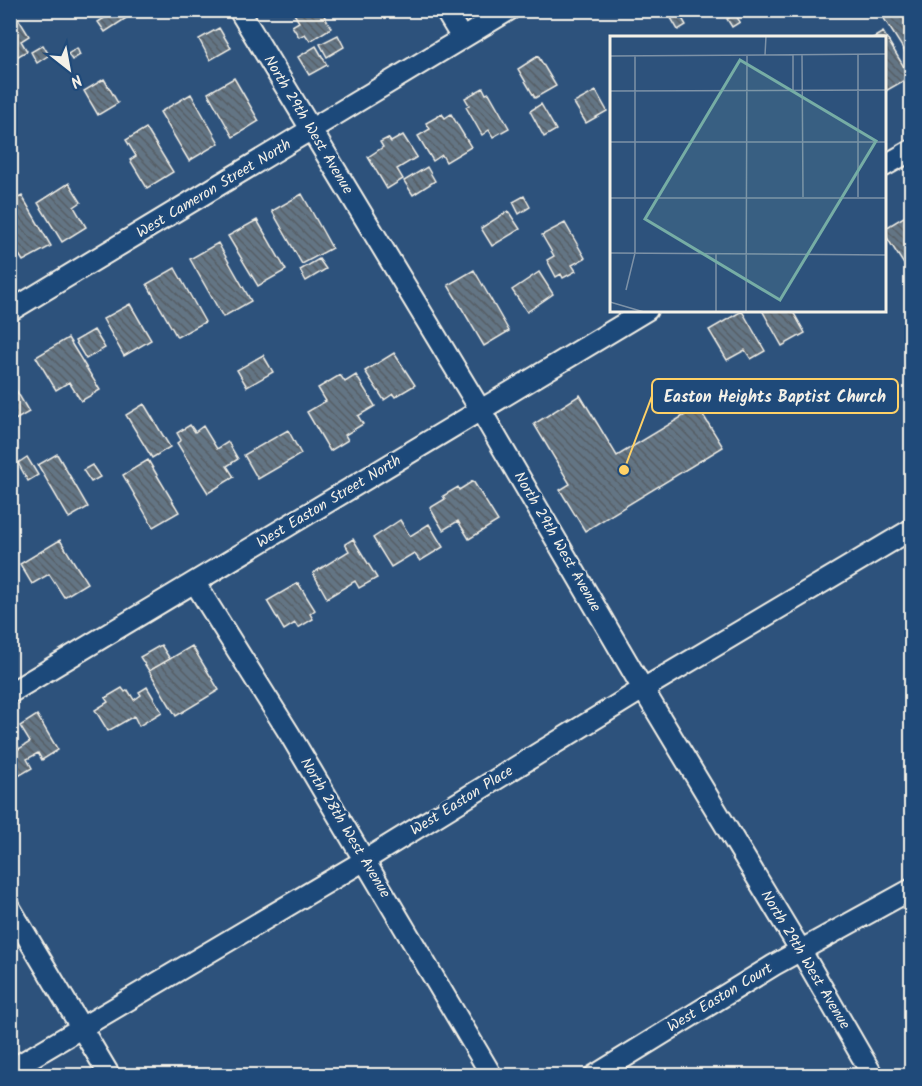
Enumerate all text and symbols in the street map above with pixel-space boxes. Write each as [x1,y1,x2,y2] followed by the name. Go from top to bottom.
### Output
[610,36,886,312] inset map
[39,39,99,99] north arrow
[257,51,359,199] street label: North 29th West Avenue
[65,67,87,94] text: N
[132,133,296,245] street label: West Cameron Street North
[652,379,898,413] callout: Easton Heights Baptist Church
[664,385,886,410] text: Easton Heights Baptist Church
[252,449,406,555] street label: West Easton Street North
[507,467,607,617] street label: North 29th West Avenue
[293,753,397,903] street label: North 28th West Avenue
[406,759,519,842] street label: West Easton Place
[754,886,856,1034] street label: North 29th West Avenue
[663,957,777,1039] street label: West Easton Court

